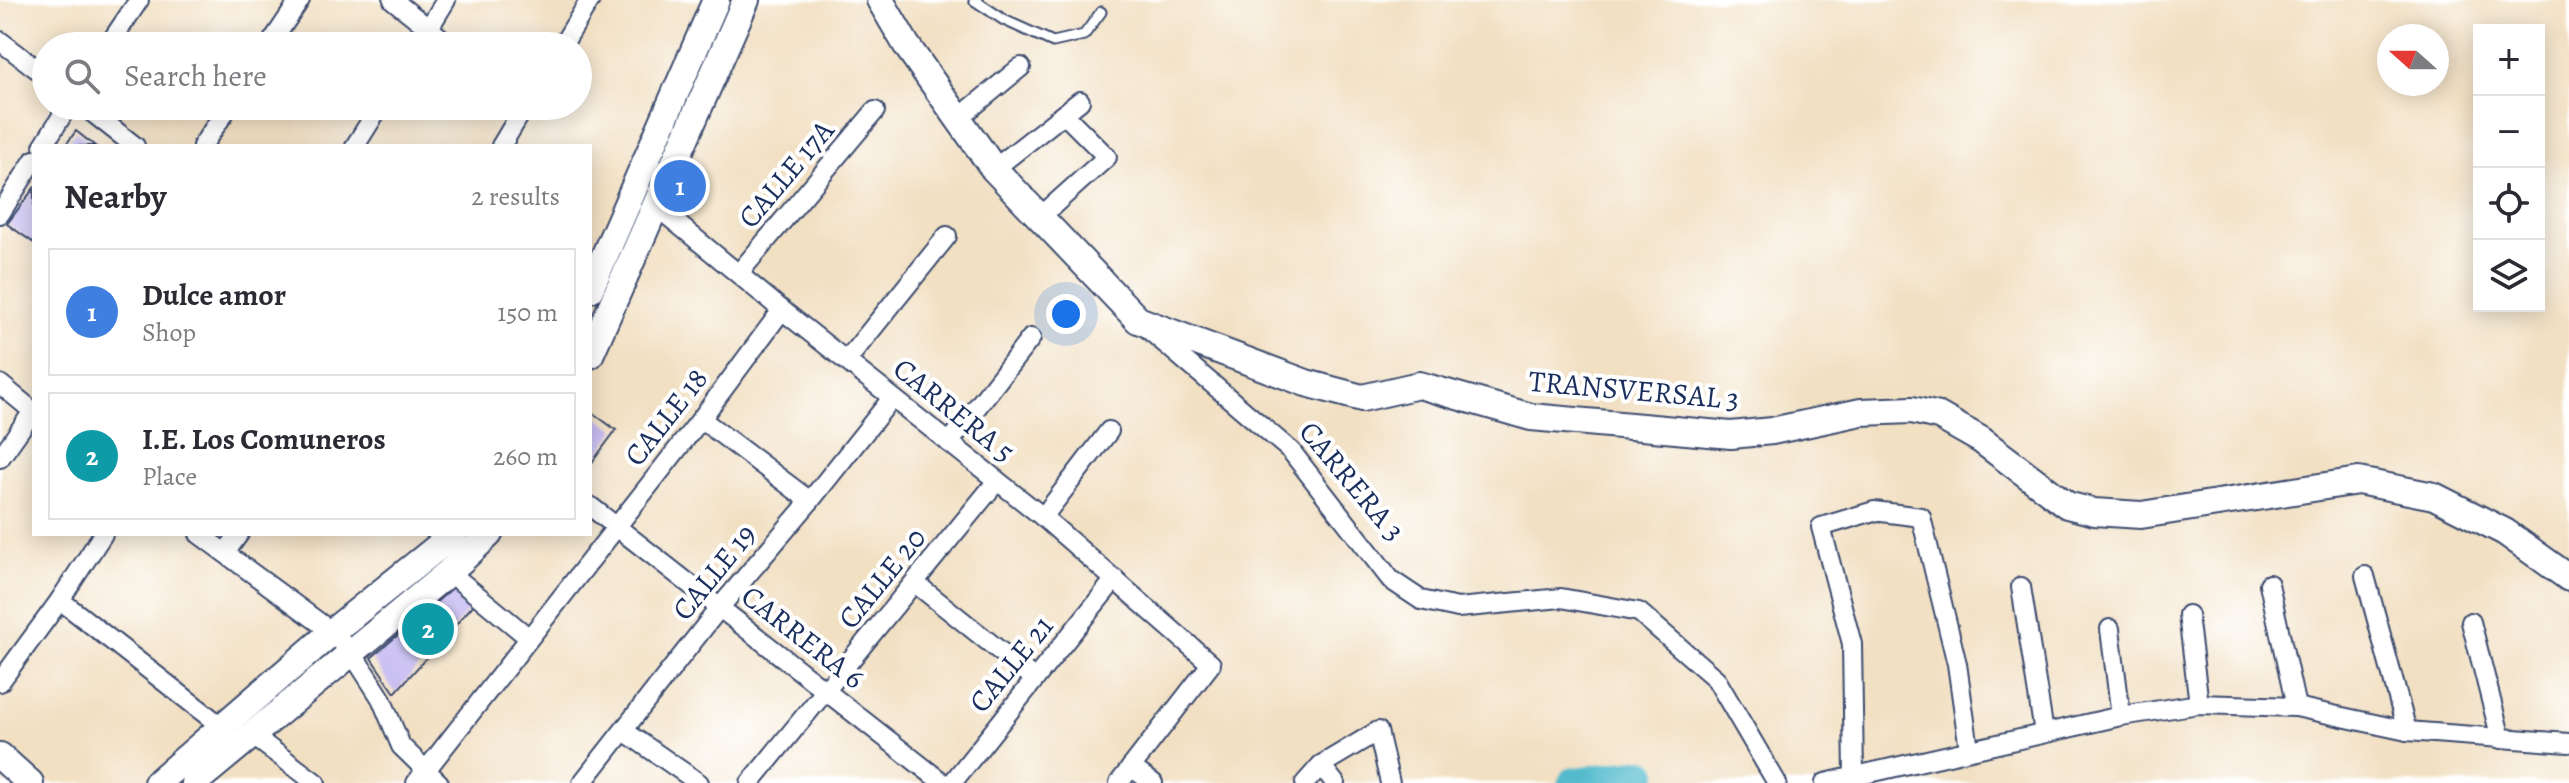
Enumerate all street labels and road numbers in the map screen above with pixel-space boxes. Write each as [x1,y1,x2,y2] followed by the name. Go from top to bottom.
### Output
[729,111,843,236] street label: CALLE 17A
[885,349,1023,471] street label: CARRERA 5
[615,360,717,474] street label: CALLE 18
[1527,361,1741,419] street label: TRANSVERSAL 3
[1290,413,1414,549] street label: CARRERA 3
[663,515,765,629] street label: CALLE 19
[829,519,935,637] street label: CALLE 20
[733,576,873,698] street label: CARRERA 6
[960,607,1062,721] street label: CALLE 21

